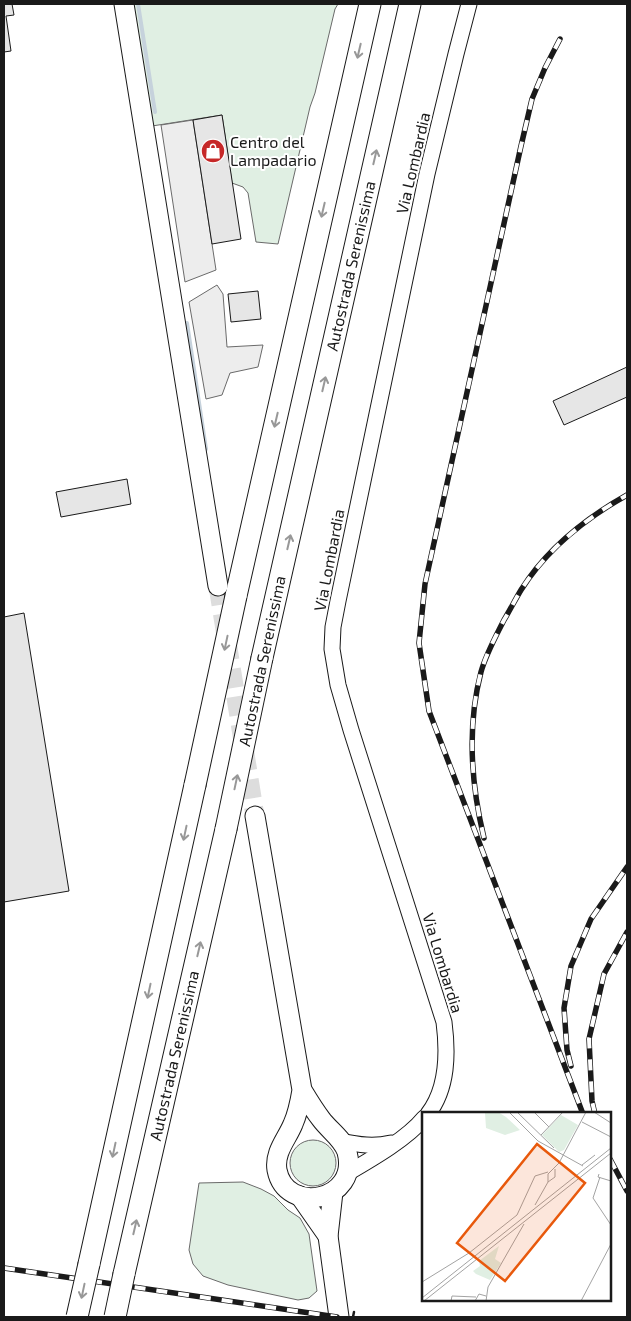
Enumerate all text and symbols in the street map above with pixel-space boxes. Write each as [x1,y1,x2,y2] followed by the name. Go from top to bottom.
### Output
[354,43,363,59] one-way arrow
[392,110,433,215] street label: Via Lombardia
[230,132,317,169] place label: Centro del Lampadario
[200,138,226,164] shop icon: Centro del Lampadario
[371,150,380,166] one-way arrow
[322,179,379,353] street label: Autostrada Serenissima
[318,201,327,217] one-way arrow
[320,376,329,392] one-way arrow
[271,411,280,427] one-way arrow
[309,507,348,612] street label: Via Lombardia
[284,535,294,551] one-way arrow
[234,574,289,748] street label: Autostrada Serenissima
[221,635,230,651] one-way arrow
[232,774,241,790] one-way arrow
[179,824,189,840] one-way arrow
[419,911,468,1015] street label: Via Lombardia
[194,941,204,957] one-way arrow
[145,969,202,1142] street label: Autostrada Serenissima
[144,983,154,999] one-way arrow
[422,1112,611,1301] inset map
[109,1142,118,1158] one-way arrow
[131,1219,140,1235] one-way arrow
[78,1282,87,1298] one-way arrow

